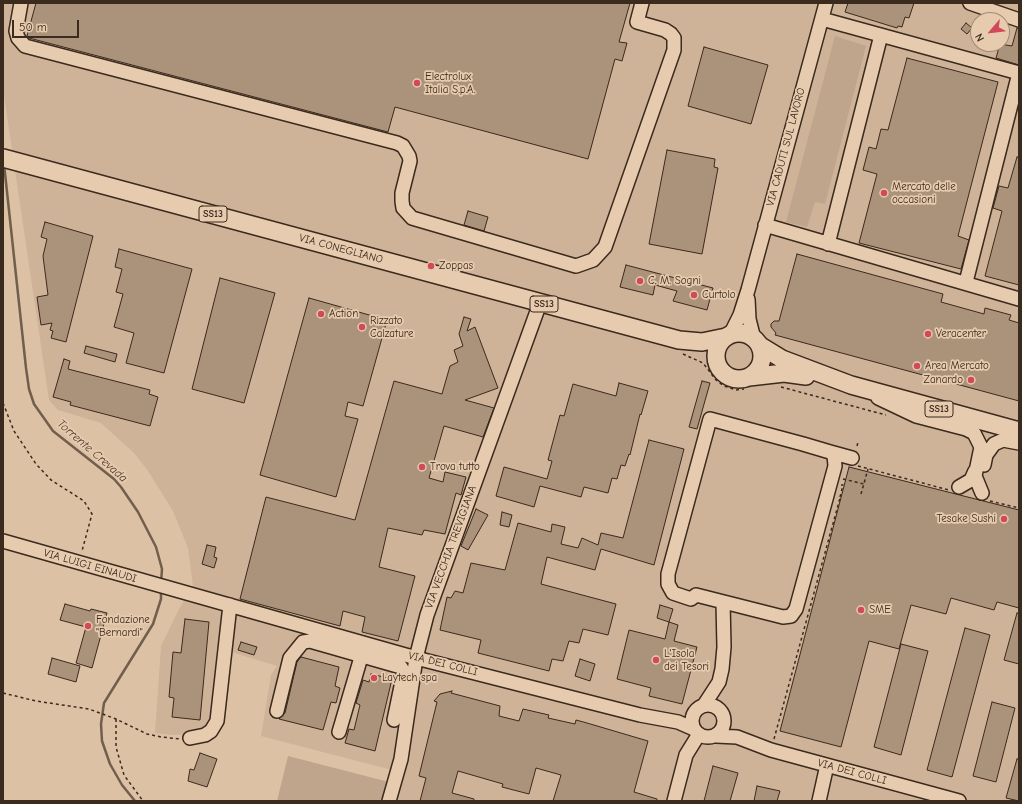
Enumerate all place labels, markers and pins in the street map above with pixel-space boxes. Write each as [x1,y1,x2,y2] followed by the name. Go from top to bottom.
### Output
[425,70,475,96] place label: Electrolux Italia S.p.A.
[412,78,422,88] marker: Electrolux Italia S.p.A.
[892,180,956,206] place label: Mercato delle occasioni
[879,188,889,198] marker: Mercato delle occasioni
[439,259,473,273] place label: Zoppas
[426,261,436,271] marker: Zoppas
[648,274,701,288] place label: C. M. Sogni
[635,276,645,286] marker: C. M. Sogni
[702,288,736,302] place label: Curtolo
[689,290,699,300] marker: Curtolo
[329,307,358,321] place label: Action
[316,309,326,319] marker: Action
[370,314,413,340] place label: Rizzato Calzature
[357,322,367,332] marker: Rizzato Calzature
[936,327,986,341] place label: Veracenter
[923,329,933,339] marker: Veracenter
[925,359,989,373] place label: Area Mercato
[912,361,922,371] marker: Area Mercato
[923,373,963,387] place label: Zanardo
[966,375,976,385] marker: Zanardo
[430,460,480,474] place label: Trova tutto
[417,462,427,472] marker: Trova tutto
[936,512,996,526] place label: Tesake Sushi
[999,514,1009,524] marker: Tesake Sushi
[869,603,891,617] place label: SME
[856,605,866,615] marker: SME
[96,613,150,639] place label: Fondazione "Bernardi"
[83,621,93,631] marker: Fondazione "Bernardi"
[664,647,709,673] place label: L'Isola dei Tesori
[651,655,661,665] marker: L'Isola dei Tesori
[382,671,437,685] place label: Laytech spa
[369,673,379,683] marker: Laytech spa

